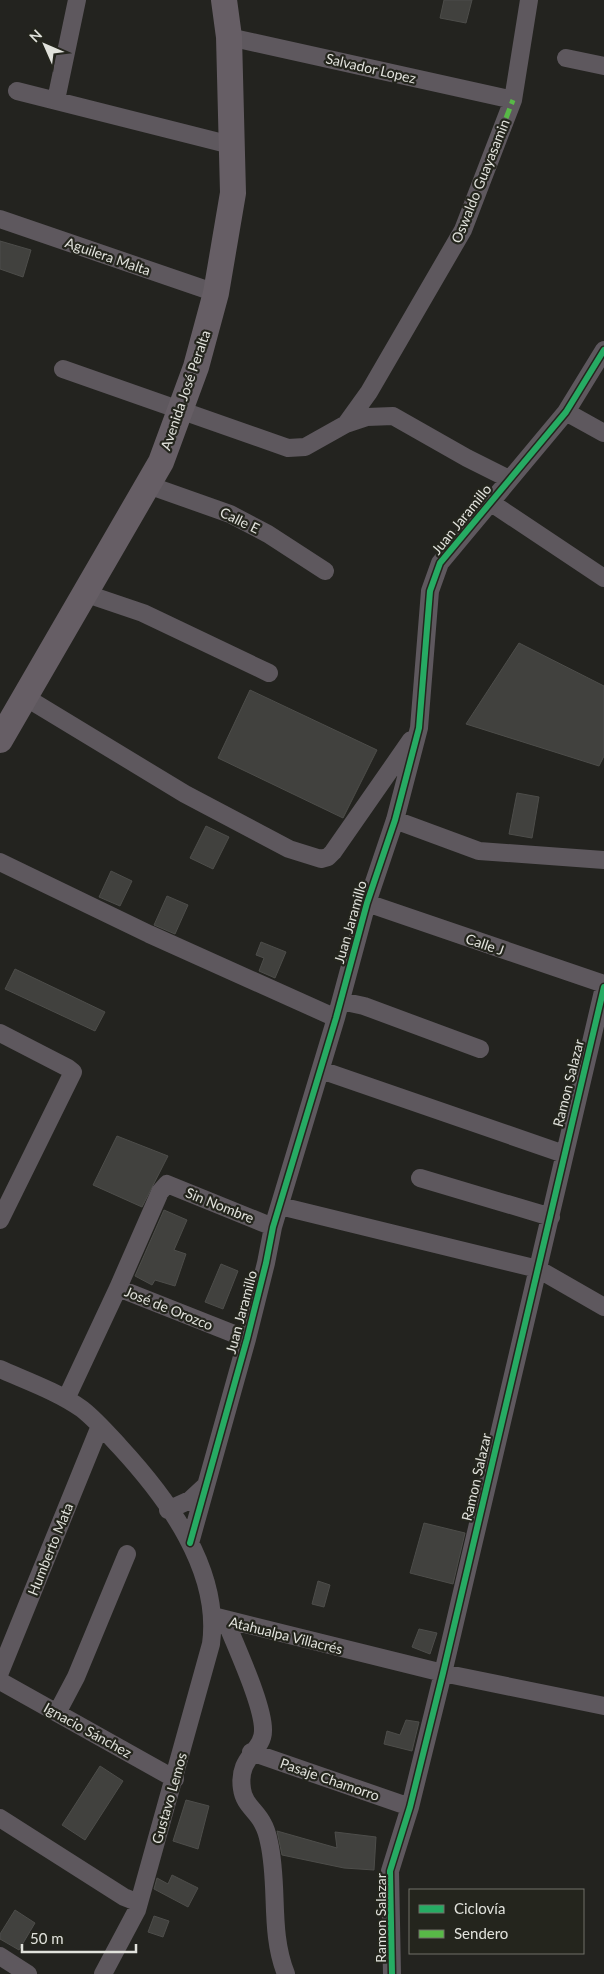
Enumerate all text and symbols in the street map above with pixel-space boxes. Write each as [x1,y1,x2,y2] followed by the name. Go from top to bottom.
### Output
[20,20,70,70] north arrow
[26,26,45,45] text: N
[324,49,418,87] street label: Salvador Lopez
[447,117,513,245] street label: Oswaldo Guayasamin
[63,233,153,279] street label: Aguilera Malta
[156,328,214,452] street label: Avenida José Peralta
[428,480,495,558] street label: Juan Jaramillo
[217,503,263,537] street label: Calle E
[330,879,370,965] street label: Juan Jaramillo
[464,930,506,958] street label: Calle J
[549,1037,587,1129] street label: Ramon Salazar
[183,1184,257,1226] street label: Sin Nombre
[222,1268,260,1355] street label: Juan Jaramillo
[122,1283,216,1333] street label: José de Orozco
[458,1431,494,1523] street label: Ramon Salazar
[24,1500,76,1598] street label: Humberto Mata
[228,1613,344,1657] street label: Atahualpa Villacrés
[41,1699,135,1761] street label: Ignacio Sánchez
[148,1751,190,1845] street label: Gustavo Lemos
[278,1754,382,1804] street label: Pasaje Chamorro
[372,1873,389,1963] street label: Ramon Salazar
[409,1889,584,1954] legend
[454,1899,505,1917] text: Ciclovía
[22,1922,136,1954] scale bar
[454,1924,508,1942] text: Sendero
[30,1929,64,1947] text: 50 m

